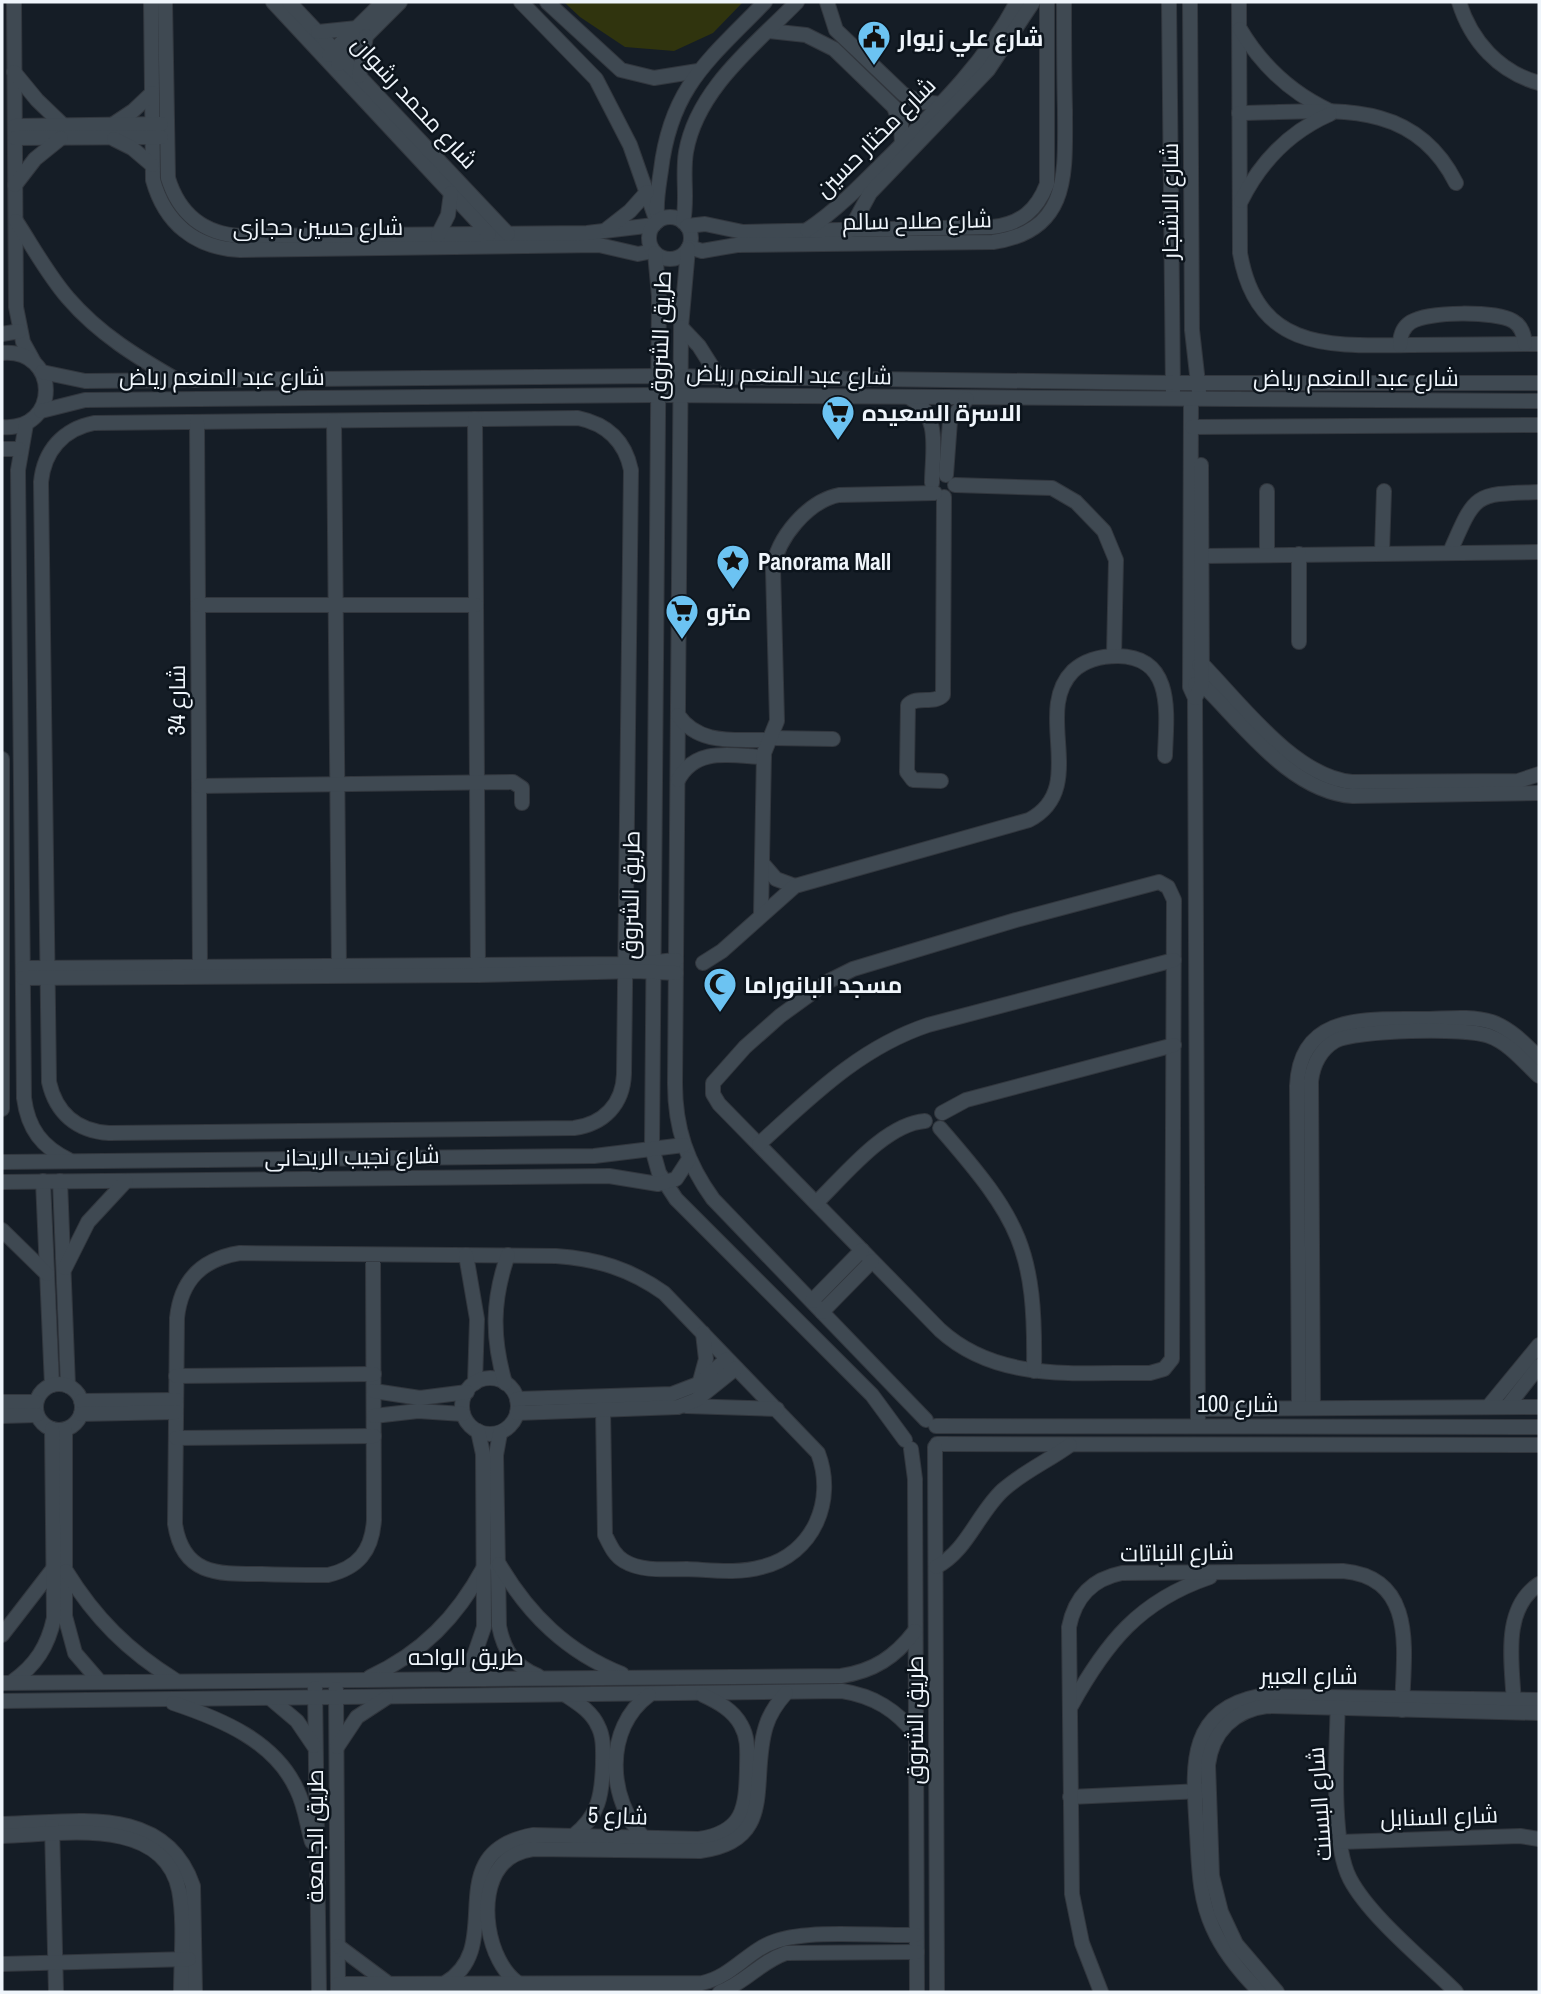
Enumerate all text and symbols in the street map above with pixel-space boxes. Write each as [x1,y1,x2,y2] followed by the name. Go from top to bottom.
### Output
[855,18,893,67] public building icon: شارع علي زيوار
[897,22,1044,57] place label: شارع علي زيوار
[344,29,485,176] street label: شارع محمد رشوان
[808,70,943,205] street label: شارع مختار حسين
[1154,143,1186,261] street label: شارع الاشجار
[842,203,992,238] street label: شارع صلاح سالم
[233,211,403,243] street label: شارع حسين حجازى
[642,270,678,400] street label: طريق الشروق
[686,357,892,392] street label: شارع عبد المنعم رياض
[119,361,325,393] street label: شارع عبد المنعم رياض
[1253,362,1459,394] street label: شارع عبد المنعم رياض
[819,393,857,442] supermarket icon: الاسرة السعيده
[862,397,1022,428] place label: الاسرة السعيده
[714,542,752,591] place icon: Panorama Mall
[758,546,891,577] place label: Panorama Mall
[663,592,701,641] supermarket icon: مترو
[706,596,751,627] place label: مترو
[161,665,193,735] street label: شارع 34
[613,830,647,960] street label: طريق الشروق
[701,965,739,1014] mosque icon: مسجد البانوراما
[744,969,902,1000] place label: مسجد البانوراما
[264,1139,440,1174] street label: شارع نجيب الريحانى
[1197,1388,1279,1420] street label: شارع 100
[1120,1536,1234,1569] street label: شارع النباتات
[408,1641,524,1672] street label: طريق الواحه
[899,1656,930,1784] street label: طريق الشروق
[1258,1660,1358,1692] street label: شارع العبير
[1300,1746,1339,1862] street label: شارع البسنت
[299,1769,330,1903] street label: طريق الجامعة
[587,1798,649,1833] street label: شارع 5
[1380,1798,1498,1835] street label: شارع السنابل

